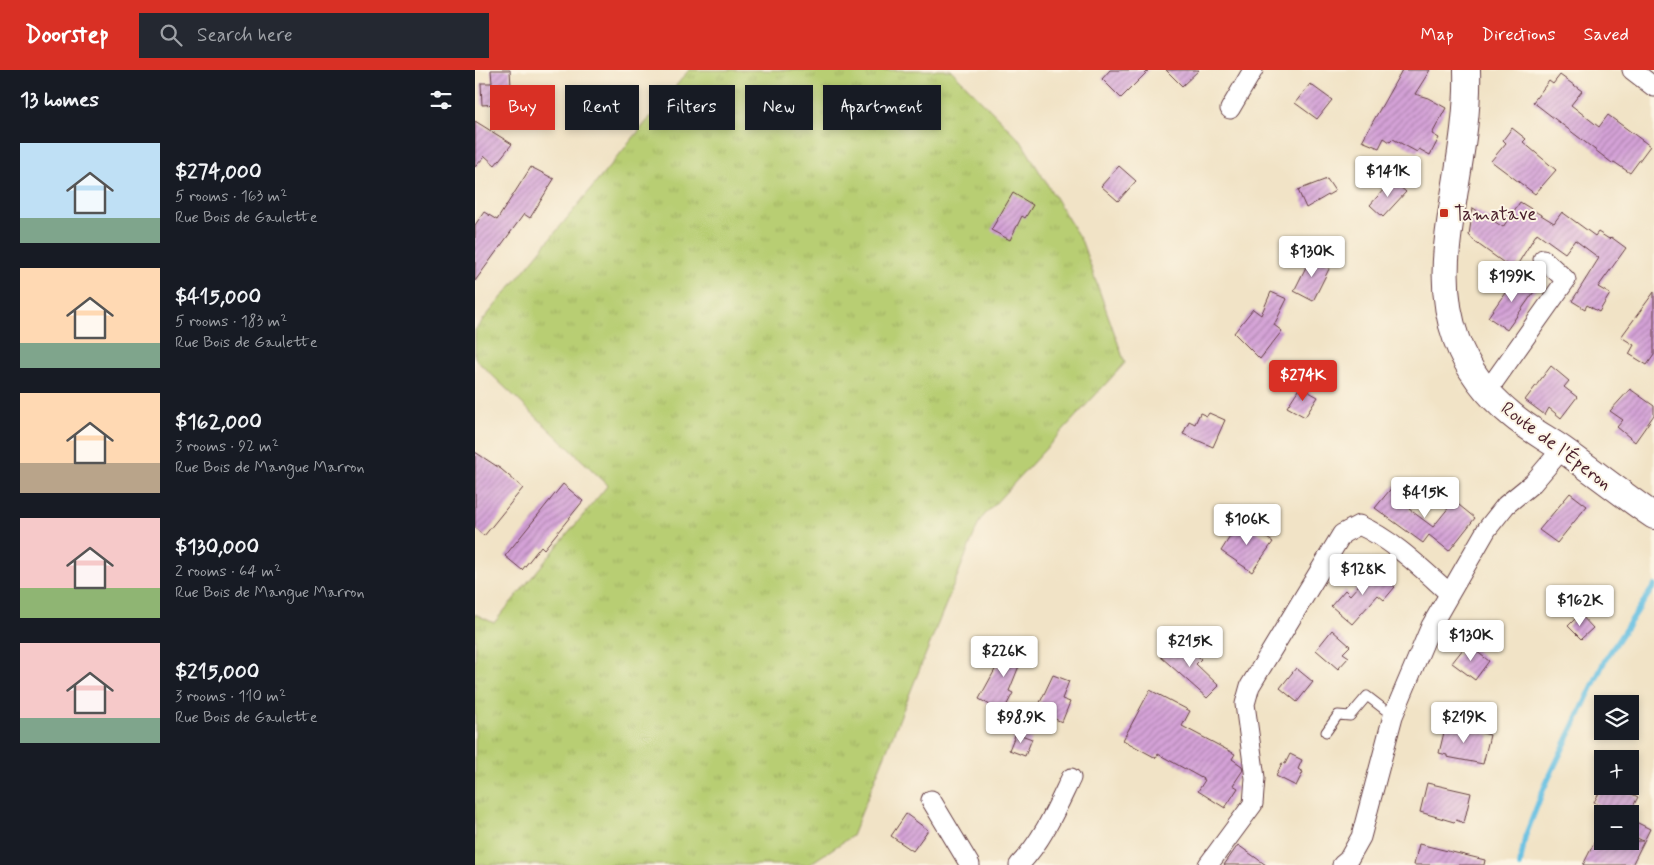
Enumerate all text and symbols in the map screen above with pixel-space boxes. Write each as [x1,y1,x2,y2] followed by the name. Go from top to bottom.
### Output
[139,13,489,58] search box
[25,20,109,51] text: Doorstep
[157,21,185,49] icon: search
[197,23,293,48] text: Search here
[1421,23,1454,47] text: Map
[1482,23,1556,47] text: Directions
[1584,23,1629,47] text: Saved
[490,85,555,130] chip: Buy
[565,85,639,130] chip: Rent
[649,85,735,130] chip: Filters
[745,85,813,130] chip: New
[823,85,941,130] chip: Apartment
[20,86,99,114] text: 13 homes
[427,86,455,114] icon: filters
[1353,156,1423,198] pin: $141K
[175,158,262,186] text: $274,000
[1366,161,1410,182] text: $141K
[60,163,120,223] icon: home
[175,186,287,207] text: 5 rooms · 163 m²
[1454,202,1536,227] place label: Tamatave
[175,207,318,228] text: Rue Bois de Gaulette
[1438,207,1450,219] marker: Tamatave
[1277,236,1347,278] pin: $130K
[1290,241,1334,262] text: $130K
[1477,260,1547,303] pin: $199K
[1489,266,1535,287] text: $199K
[175,283,261,311] text: $415,000
[60,288,120,348] icon: home
[175,311,287,332] text: 5 rooms · 183 m²
[175,332,318,353] text: Rue Bois de Gaulette
[1268,360,1338,402] pin: $274K
[1280,365,1326,386] text: $274K
[1495,395,1617,496] street label: Route de l'Éperon
[175,408,262,436] text: $162,000
[60,413,120,473] icon: home
[175,436,279,457] text: 3 rooms · 92 m²
[175,457,365,478] text: Rue Bois de Mangue Marron
[1390,476,1460,519] pin: $415K
[1402,482,1448,503] text: $415K
[1212,504,1282,546] pin: $106K
[1225,509,1269,530] text: $106K
[175,533,259,561] text: $130,000
[60,538,120,598] icon: home
[1328,554,1398,596] pin: $128K
[1341,559,1385,580] text: $128K
[175,561,281,582] text: 2 rooms · 64 m²
[175,582,365,603] text: Rue Bois de Mangue Marron
[1545,584,1615,627] pin: $162K
[1557,590,1603,611] text: $162K
[1436,620,1506,662] pin: $130K
[1449,625,1493,646] text: $130K
[1155,626,1225,668] pin: $215K
[1168,631,1212,652] text: $215K
[969,636,1039,678] pin: $226K
[982,641,1026,662] text: $226K
[175,658,259,686] text: $215,000
[60,663,120,723] icon: home
[175,686,286,707] text: 3 rooms · 110 m²
[1594,695,1639,850] map controls
[1594,695,1639,740] button: layers
[980,702,1062,744] pin: $98.9K
[1429,702,1499,744] pin: $219K
[175,707,318,728] text: Rue Bois de Gaulette
[997,707,1045,728] text: $98.9K
[1442,707,1486,728] text: $219K
[1594,750,1639,795] button: +
[1594,805,1639,850] button: −

